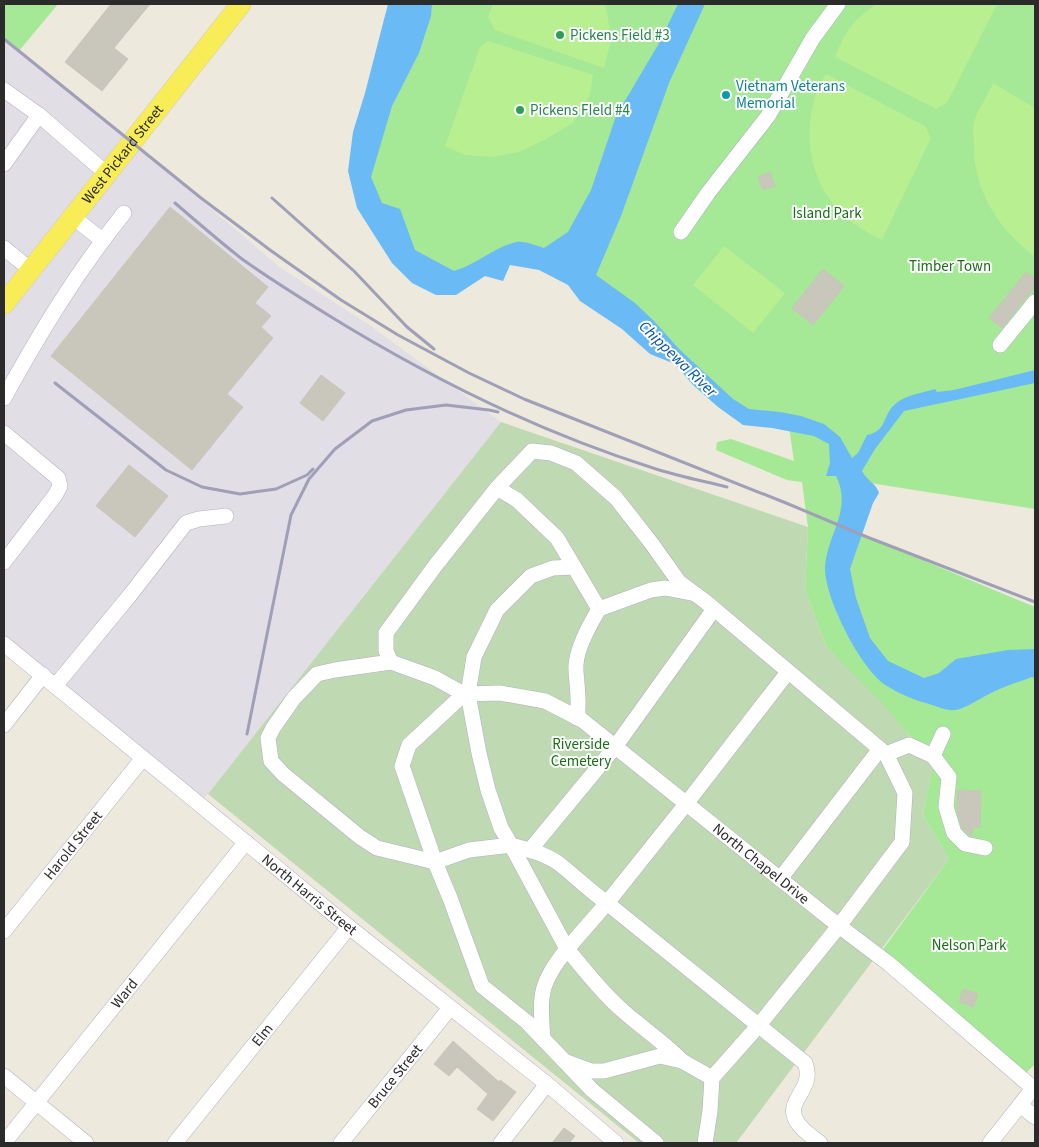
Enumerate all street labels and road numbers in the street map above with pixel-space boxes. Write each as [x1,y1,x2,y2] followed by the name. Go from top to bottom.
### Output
[77,100,168,208] street label: West Pickard Street
[39,806,107,884] street label: Harold Street
[708,818,814,909] street label: North Chapel Drive
[257,849,362,940] street label: North Harris Street
[106,974,143,1013] street label: Ward
[246,1019,278,1051] street label: Elm
[363,1040,427,1113] street label: Bruce Street

